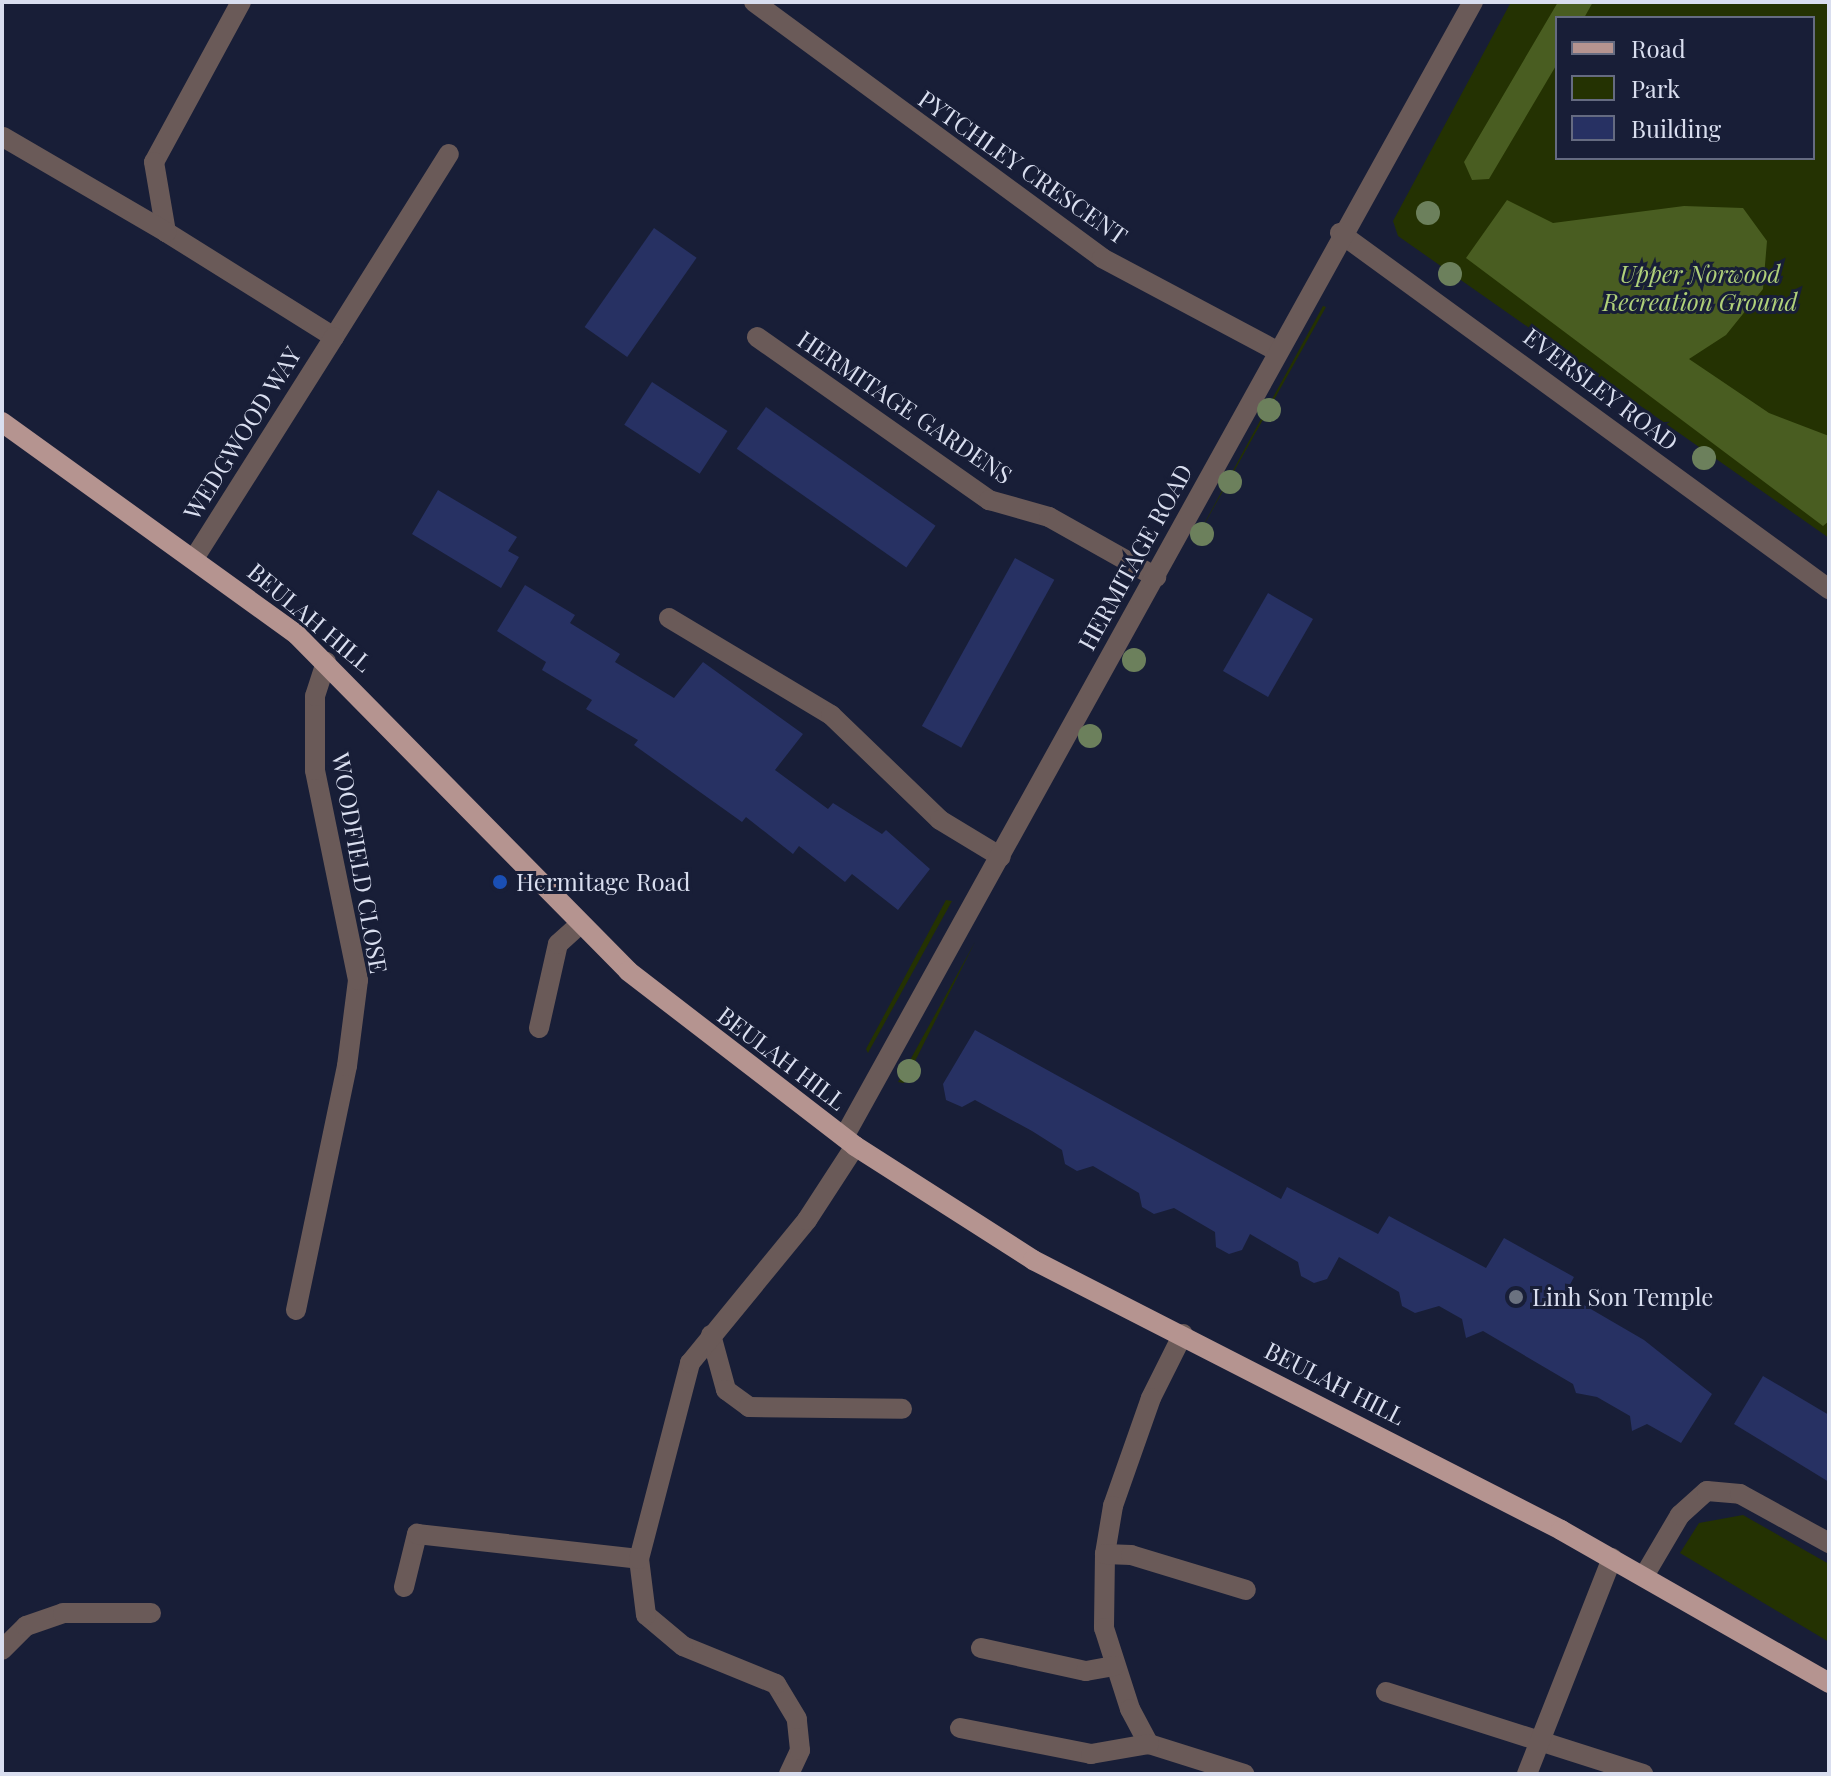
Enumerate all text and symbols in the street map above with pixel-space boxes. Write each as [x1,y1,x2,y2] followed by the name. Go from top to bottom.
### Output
[1555,16,1815,160] legend
[1631,32,1686,64] text: Road
[1631,72,1680,104] text: Park
[913,84,1133,250] street label: PYTCHLEY CRESCENT
[1631,112,1721,144] text: Building
[1602,260,1798,316] park label: Upper Norwood Recreation Ground
[1518,321,1684,457] street label: EVERSLEY ROAD
[792,325,1018,489] street label: HERMITAGE GARDENS
[177,341,307,525] street label: WEDGWOOD WAY
[1072,459,1198,655] street label: HERMITAGE ROAD
[242,557,378,677] street label: BEULAH HILL
[326,750,394,976] street label: WOODFIELD CLOSE
[516,868,691,896] place label: Hermitage Road
[491,873,509,891] marker: Hermitage Road
[712,1000,852,1116] street label: BEULAH HILL
[1532,1283,1714,1311] place label: Linh Son Temple
[1507,1288,1525,1306] marker: Linh Son Temple
[1260,1335,1410,1431] street label: BEULAH HILL

